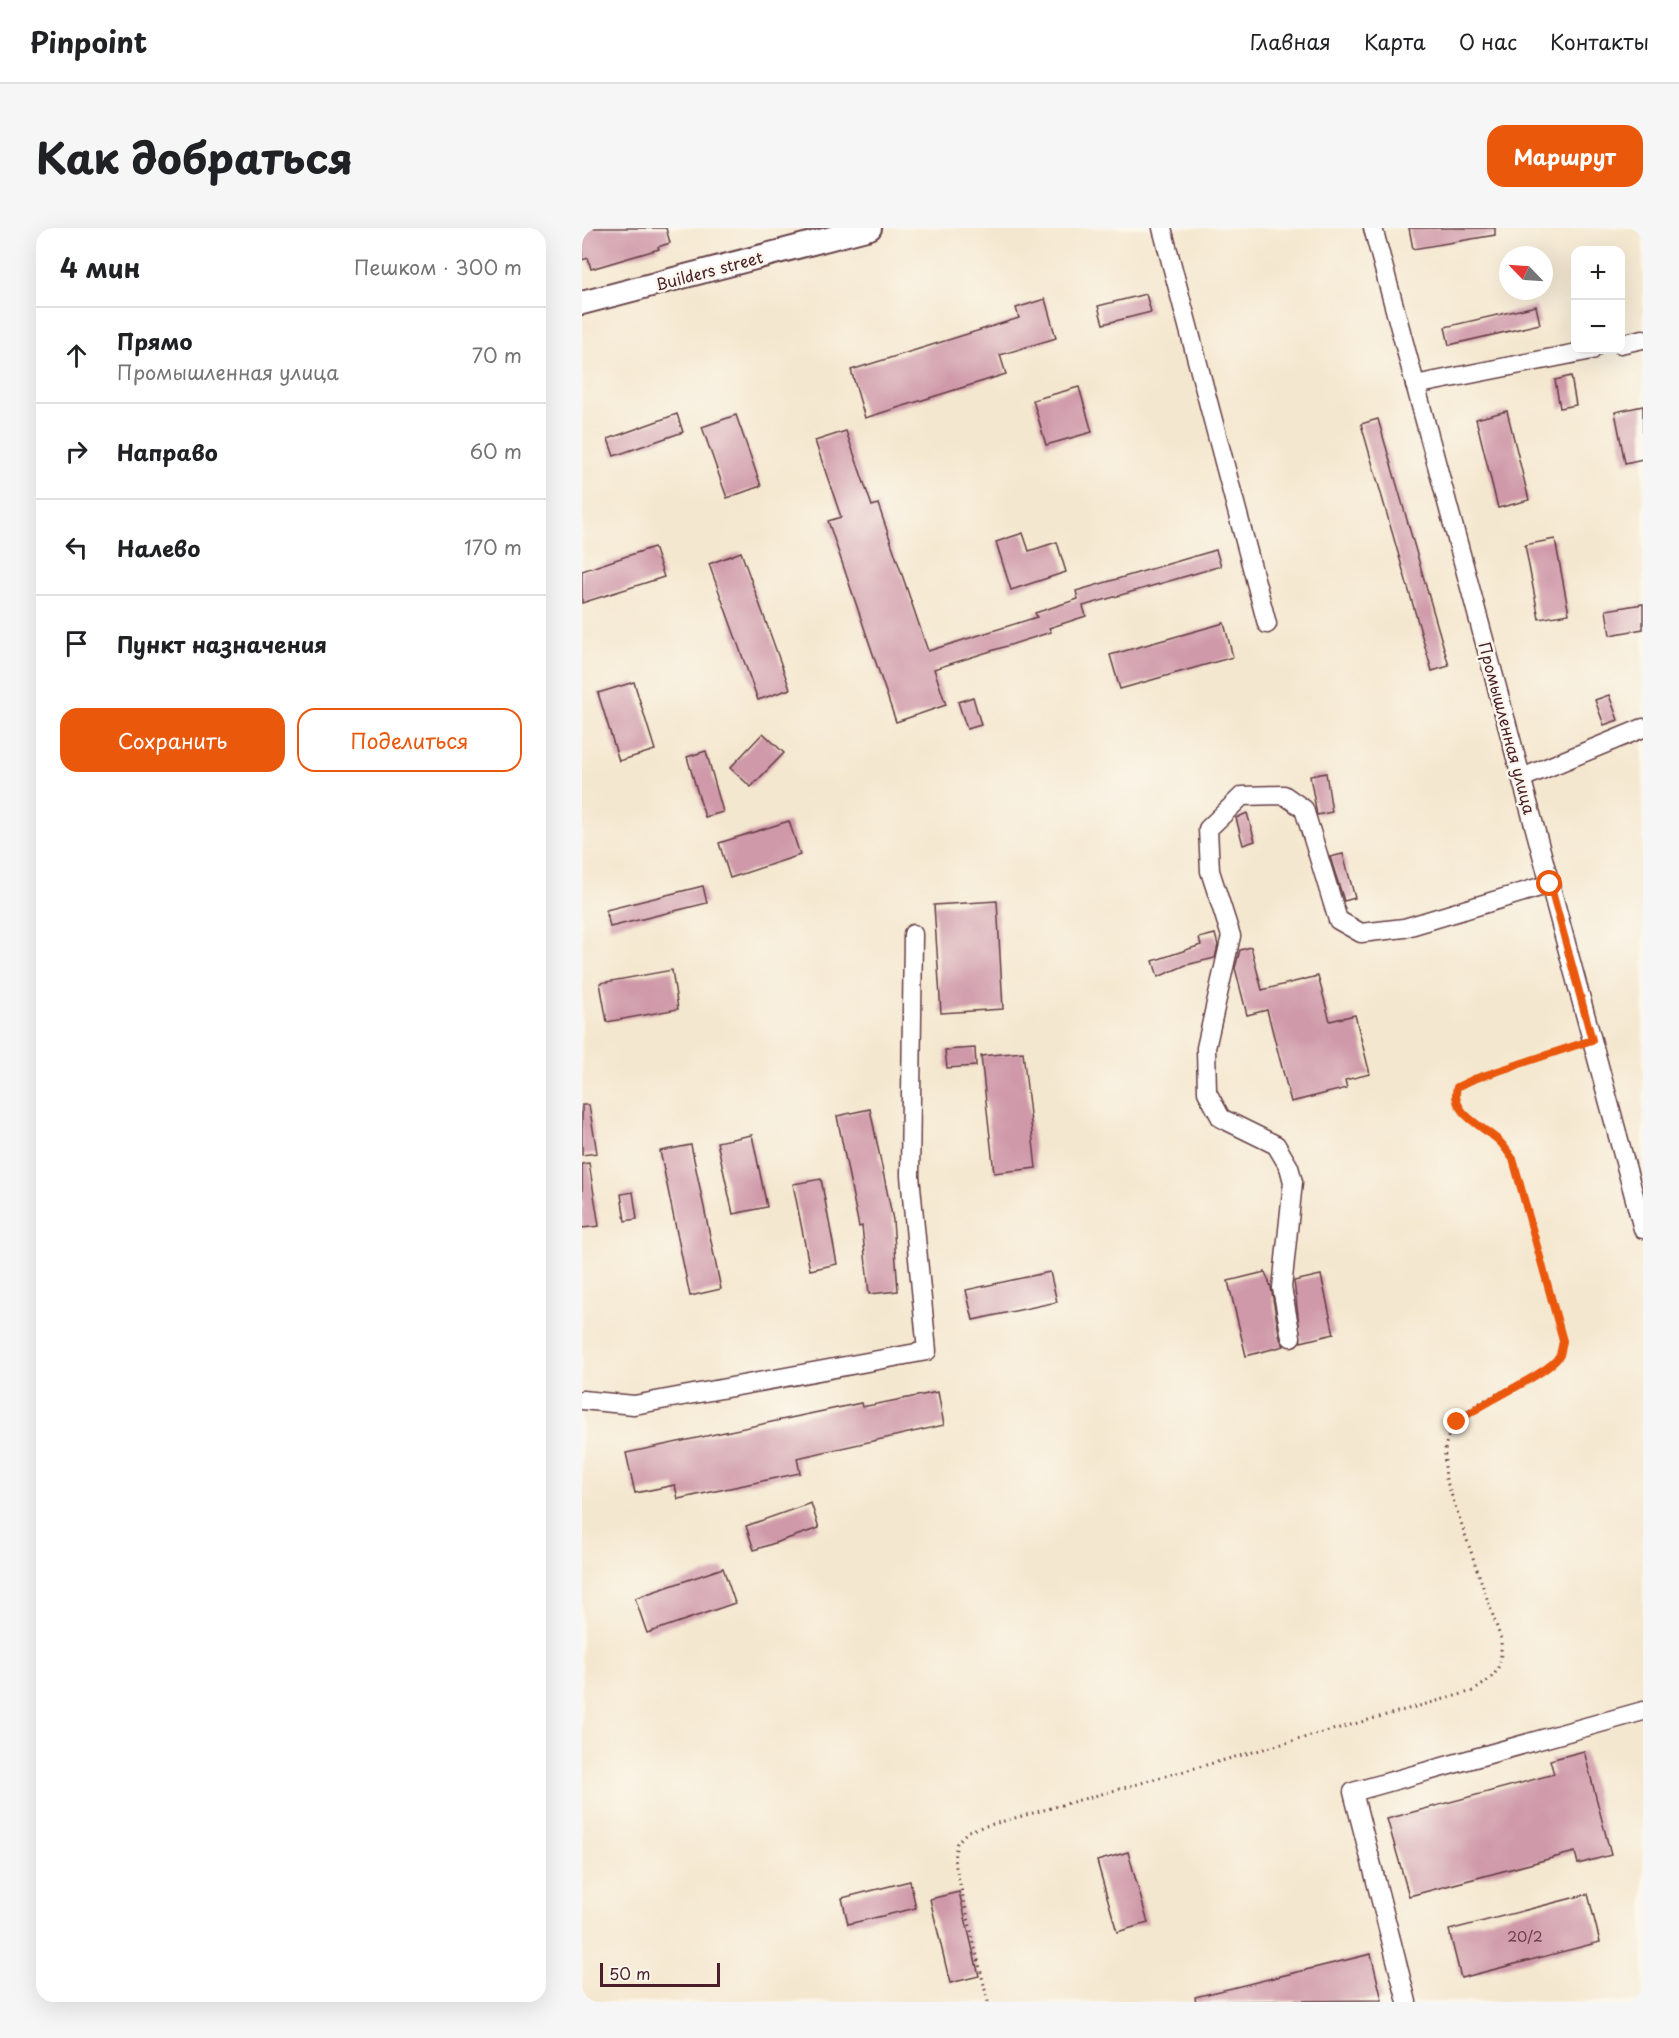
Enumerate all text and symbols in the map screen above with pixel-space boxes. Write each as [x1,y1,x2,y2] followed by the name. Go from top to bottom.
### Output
[30,20,147,63] text: Pinpoint
[1250,25,1331,57] text: Главная
[1364,25,1426,57] text: Карта
[1459,25,1517,57] text: О нас
[1550,25,1649,57] text: Контакты
[36,125,353,188] text: Как добраться
[1487,125,1643,187] button: Маршрут
[653,244,766,296] street label: Builders street
[1499,246,1553,300] north arrow
[1571,246,1625,354] map controls
[1571,246,1625,300] button: +
[60,248,141,287] text: 4 мин
[354,252,522,282] text: Пешком · 300 m
[1571,300,1625,354] button: −
[117,324,192,357] text: Прямо
[60,339,93,372] icon: ahead
[472,340,522,370] text: 70 m
[117,357,339,387] text: Промышленная улица
[60,435,93,468] icon: right
[117,435,218,468] text: Направо
[470,436,522,466] text: 60 m
[60,531,93,564] icon: left
[117,531,200,564] text: Налево
[464,532,522,562] text: 170 m
[60,627,93,660] icon: arrive
[117,627,327,660] text: Пункт назначения
[1473,639,1543,817] street label: Промышленная улица
[60,708,285,772] button: Сохранить
[297,708,522,772] button: Поделиться
[1536,870,1562,896] route start
[1443,1408,1469,1434] route end
[1507,1926,1543,1947] house number: 20/2
[600,1960,720,1988] scale bar
[609,1961,650,1985] text: 50 m

